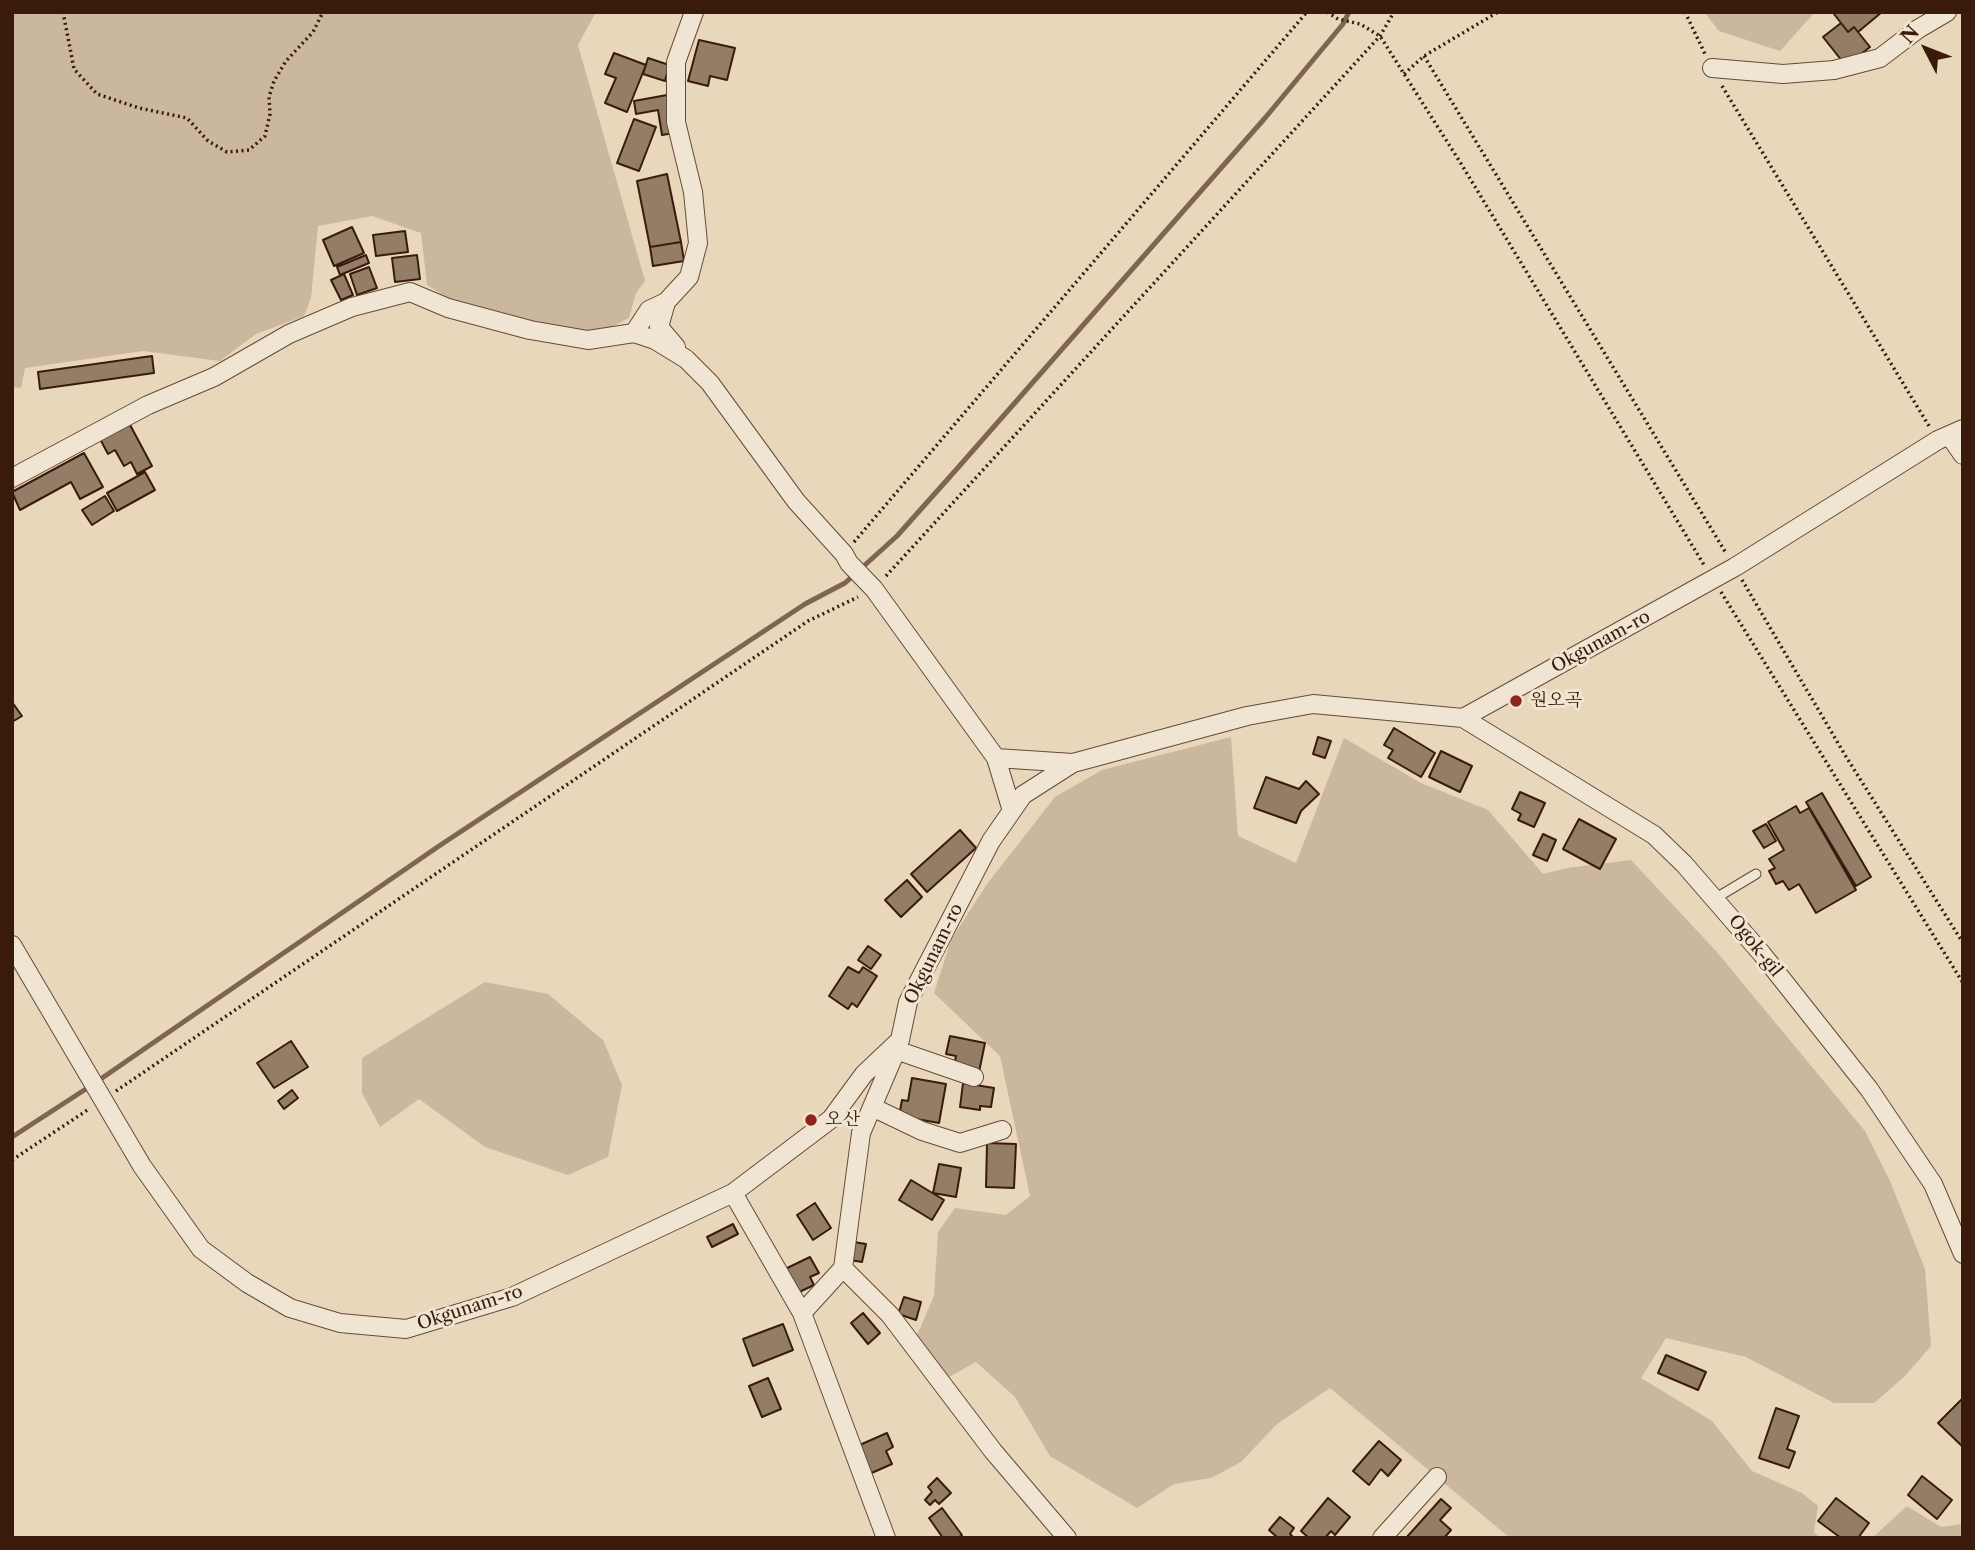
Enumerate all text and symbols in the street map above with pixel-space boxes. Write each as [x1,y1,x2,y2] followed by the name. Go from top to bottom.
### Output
[1891,14,1961,84] north arrow
[1896,21,1924,48] text: N
[1548,606,1654,678] street label: Okgunam-ro
[1530,690,1582,712] place label: 원오곡
[1508,693,1524,709] marker: 원오곡
[900,900,968,1008] street label: Okgunam-ro
[1723,911,1787,981] street label: Ogok-gil
[825,1109,860,1131] place label: 오산
[803,1112,819,1128] marker: 오산
[414,1281,526,1335] street label: Okgunam-ro

